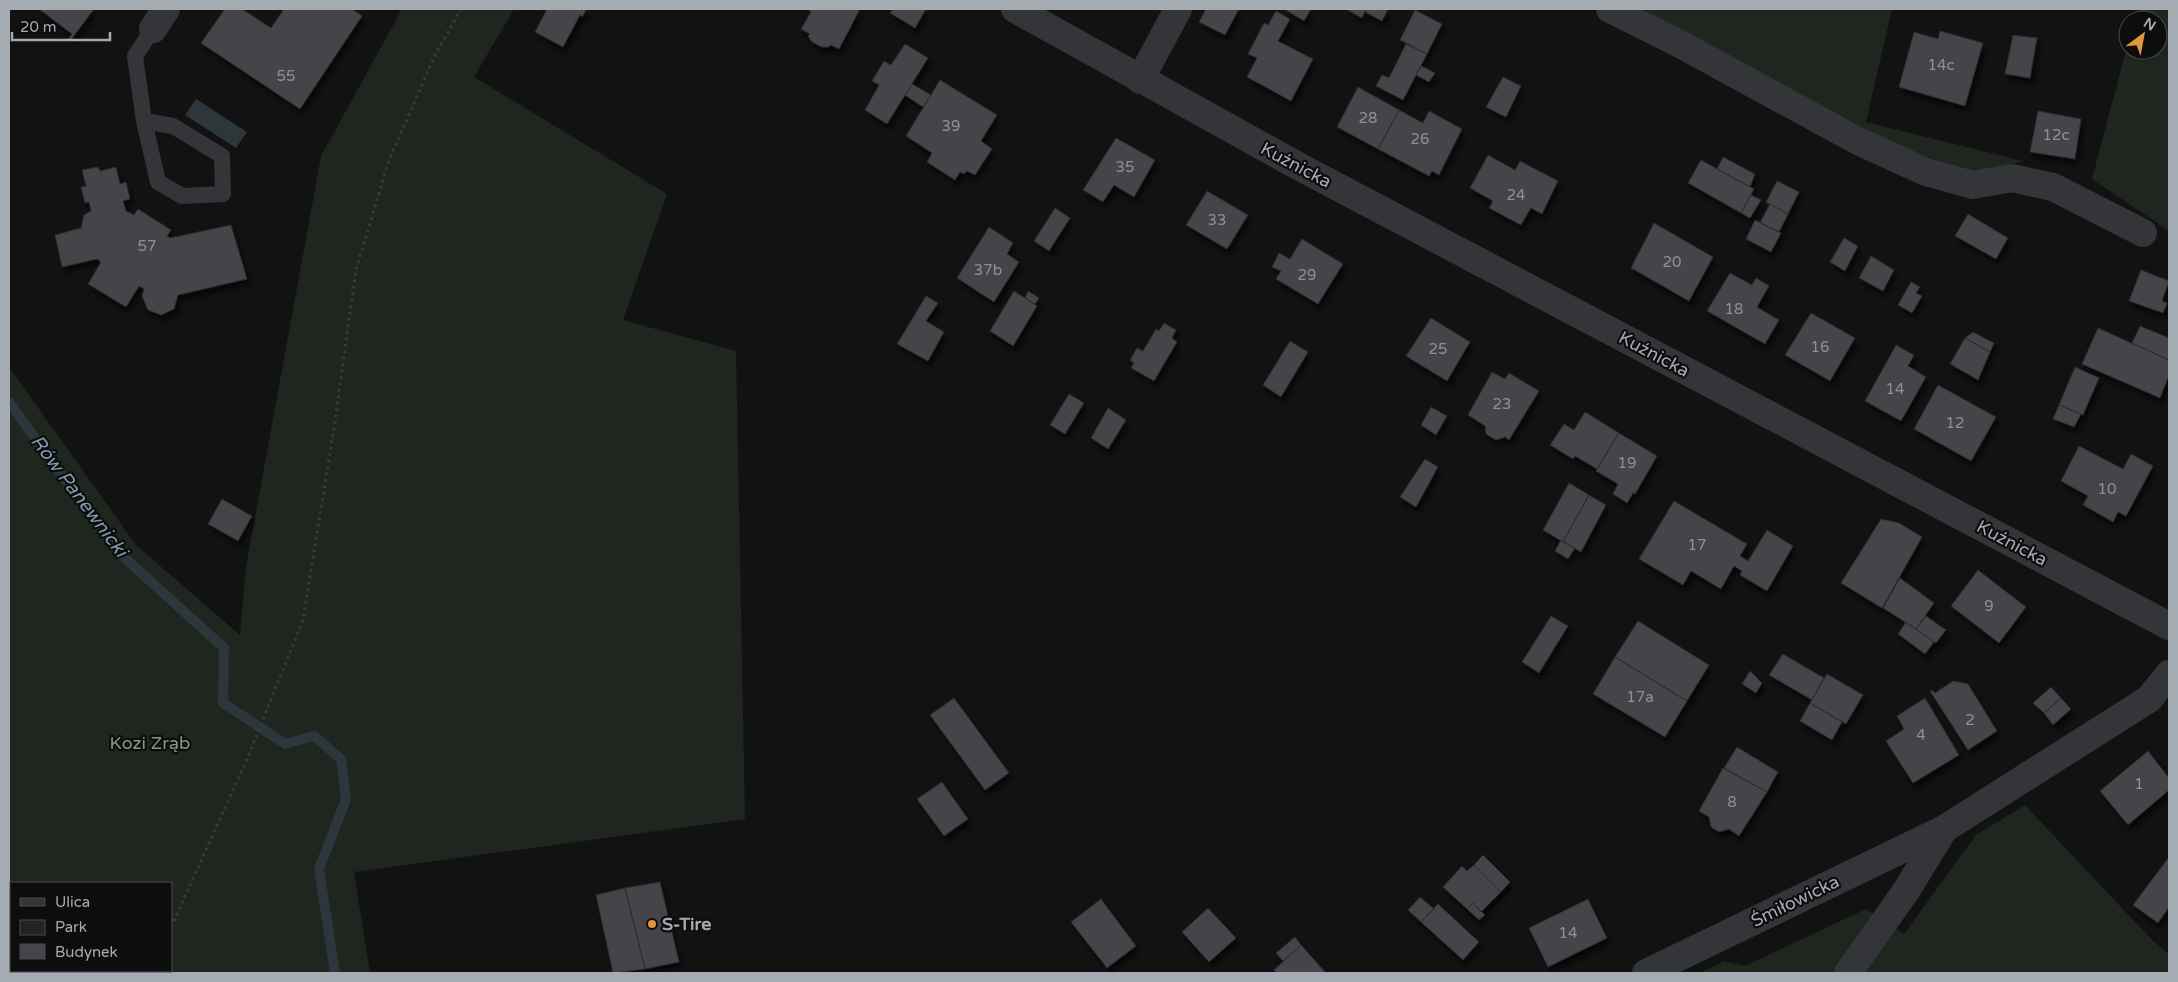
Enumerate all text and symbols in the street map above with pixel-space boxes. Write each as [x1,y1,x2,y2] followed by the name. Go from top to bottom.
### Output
[12,10,110,42] scale bar
[2118,10,2168,60] north arrow
[2140,14,2159,35] text: N
[20,18,57,36] text: 20 m
[1928,56,1954,74] house number: 14c
[277,67,295,85] house number: 55
[1359,109,1377,127] house number: 28
[942,117,960,135] house number: 39
[2043,126,2069,144] house number: 12c
[1411,130,1429,148] house number: 26
[1257,137,1335,193] street label: Kuźnicka
[1116,158,1134,176] house number: 35
[1507,186,1525,204] house number: 24
[1208,211,1226,229] house number: 33
[138,237,156,255] house number: 57
[1663,253,1681,271] house number: 20
[974,261,1002,279] house number: 37b
[1298,266,1316,284] house number: 29
[1725,300,1743,318] house number: 18
[1615,326,1693,382] street label: Kuźnicka
[1811,338,1829,356] house number: 16
[1429,340,1447,358] house number: 25
[1886,380,1904,398] house number: 14
[1493,395,1511,413] house number: 23
[1946,414,1964,432] house number: 12
[26,431,133,563] water label: Rów Panewnicki
[1618,454,1636,472] house number: 19
[2098,480,2116,498] house number: 10
[1973,515,2051,571] street label: Kuźnicka
[1688,536,1706,554] house number: 17
[1984,597,1994,615] house number: 9
[1626,688,1654,706] house number: 17a
[1965,711,1975,729] house number: 2
[1916,726,1926,744] house number: 4
[110,732,190,754] park label: Kozi Zrąb
[2134,775,2144,793] house number: 1
[1727,793,1737,811] house number: 8
[1747,870,1843,932] street label: Śmiłowicka
[10,882,172,972] legend
[55,893,90,911] text: Ulica
[662,913,711,935] place label: S-Tire
[55,918,87,936] text: Park
[646,918,658,930] marker: S-Tire
[1559,924,1577,942] house number: 14
[55,943,118,961] text: Budynek

